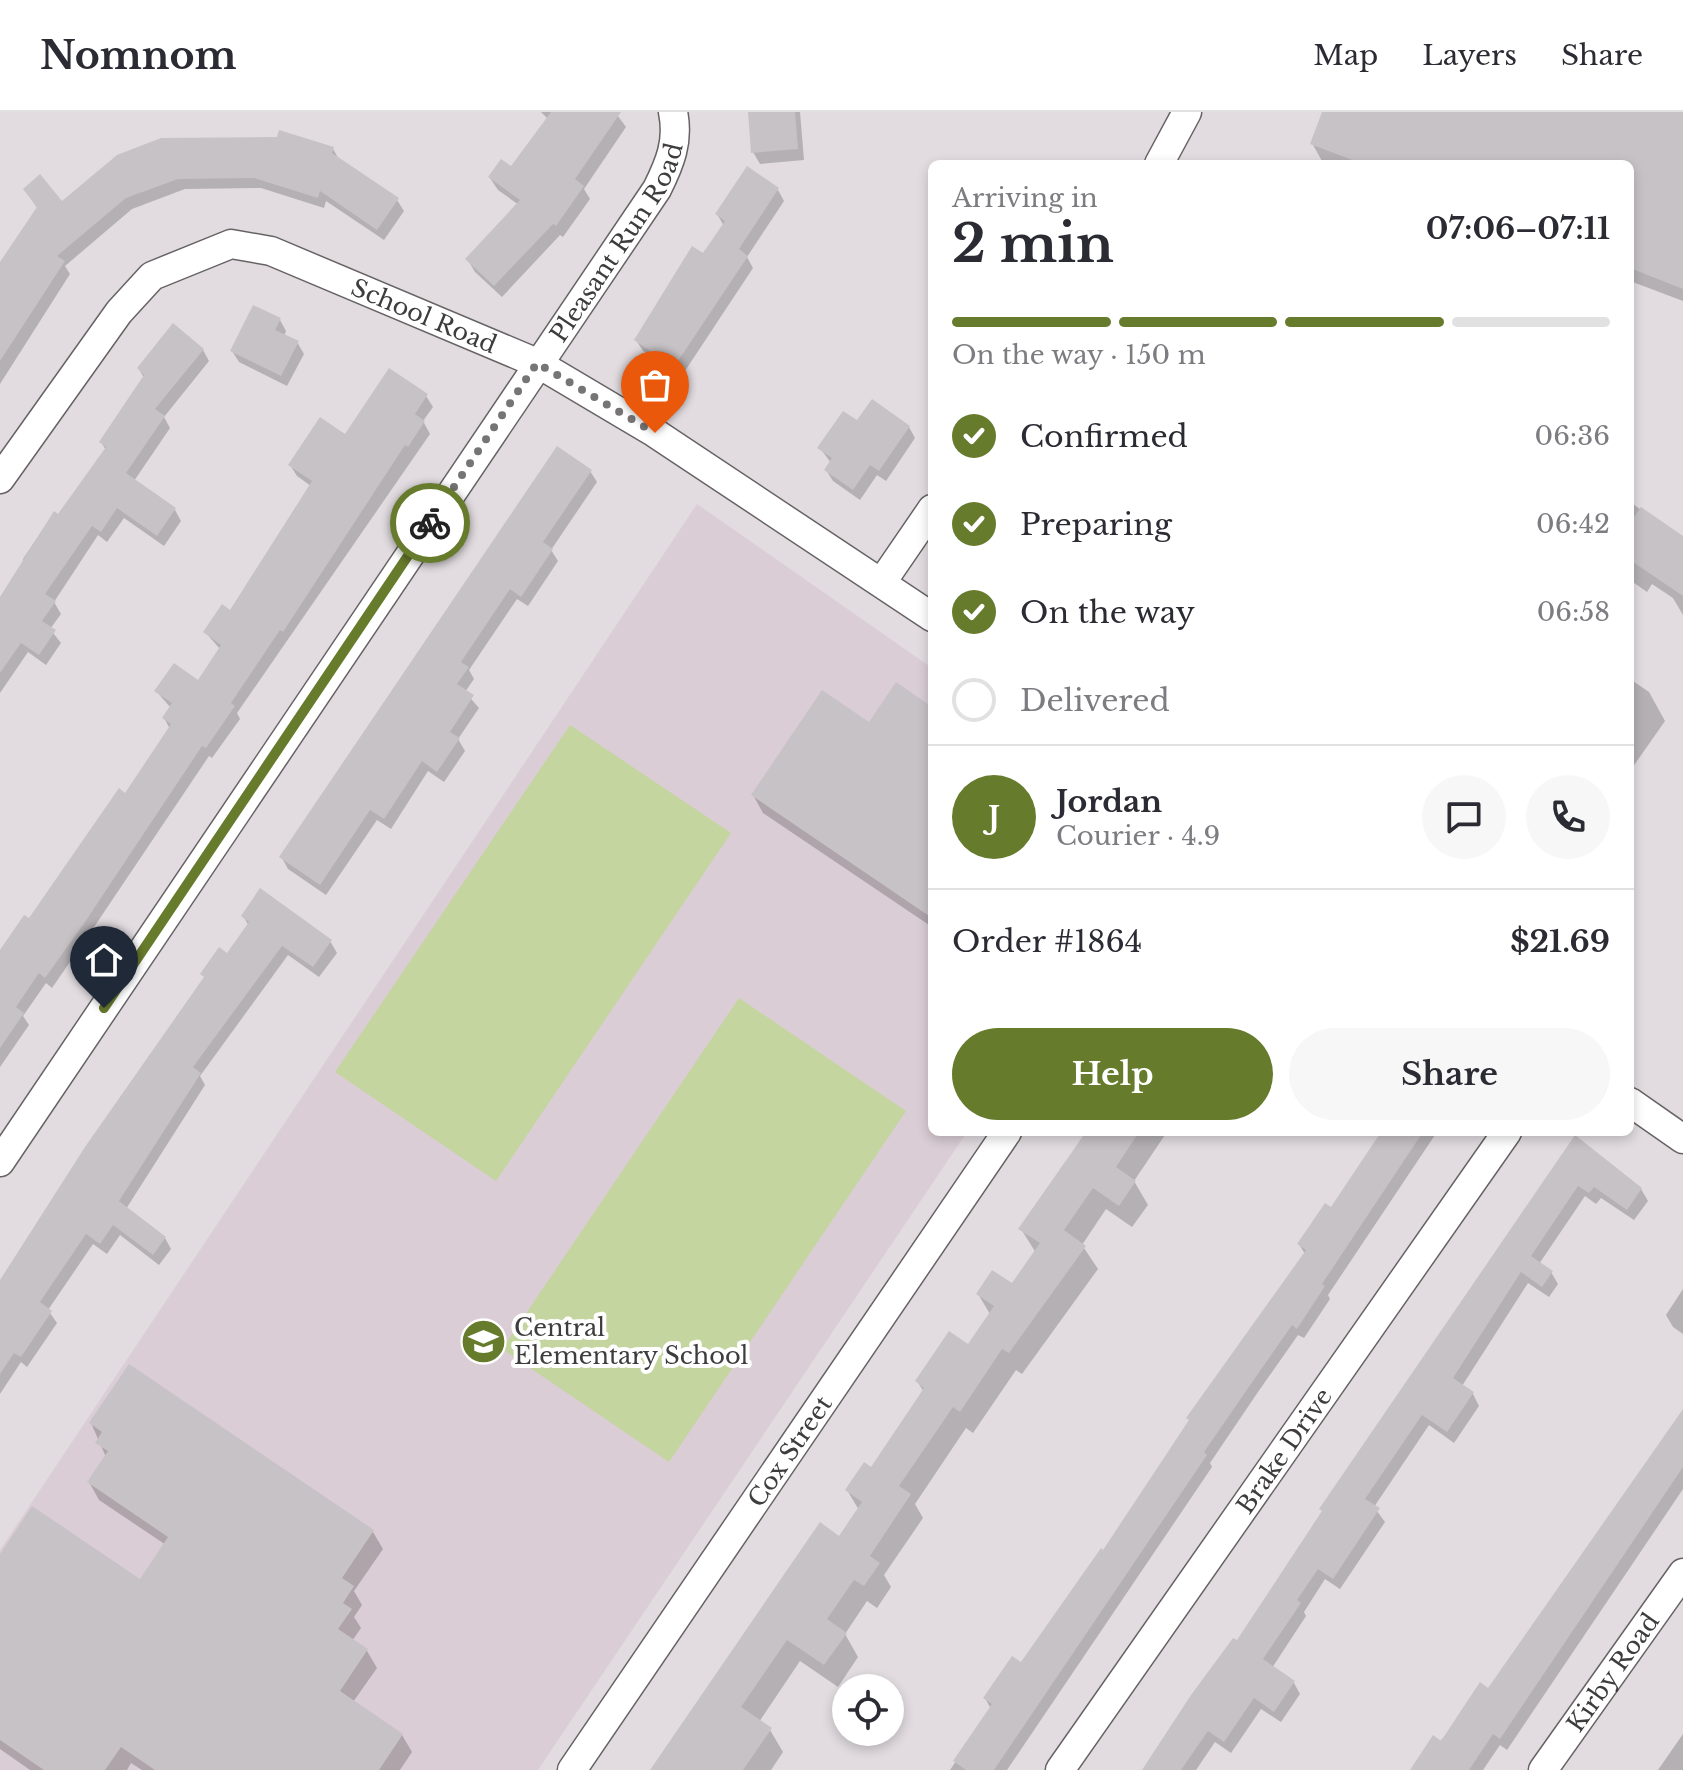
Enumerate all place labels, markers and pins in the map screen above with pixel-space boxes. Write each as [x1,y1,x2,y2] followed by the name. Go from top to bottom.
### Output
[621,351,689,433] pin
[70,926,138,1008] pin
[514,1313,749,1370] place label: Central Elementary School
[459,1317,507,1365] school or university icon: Central Elementary School

